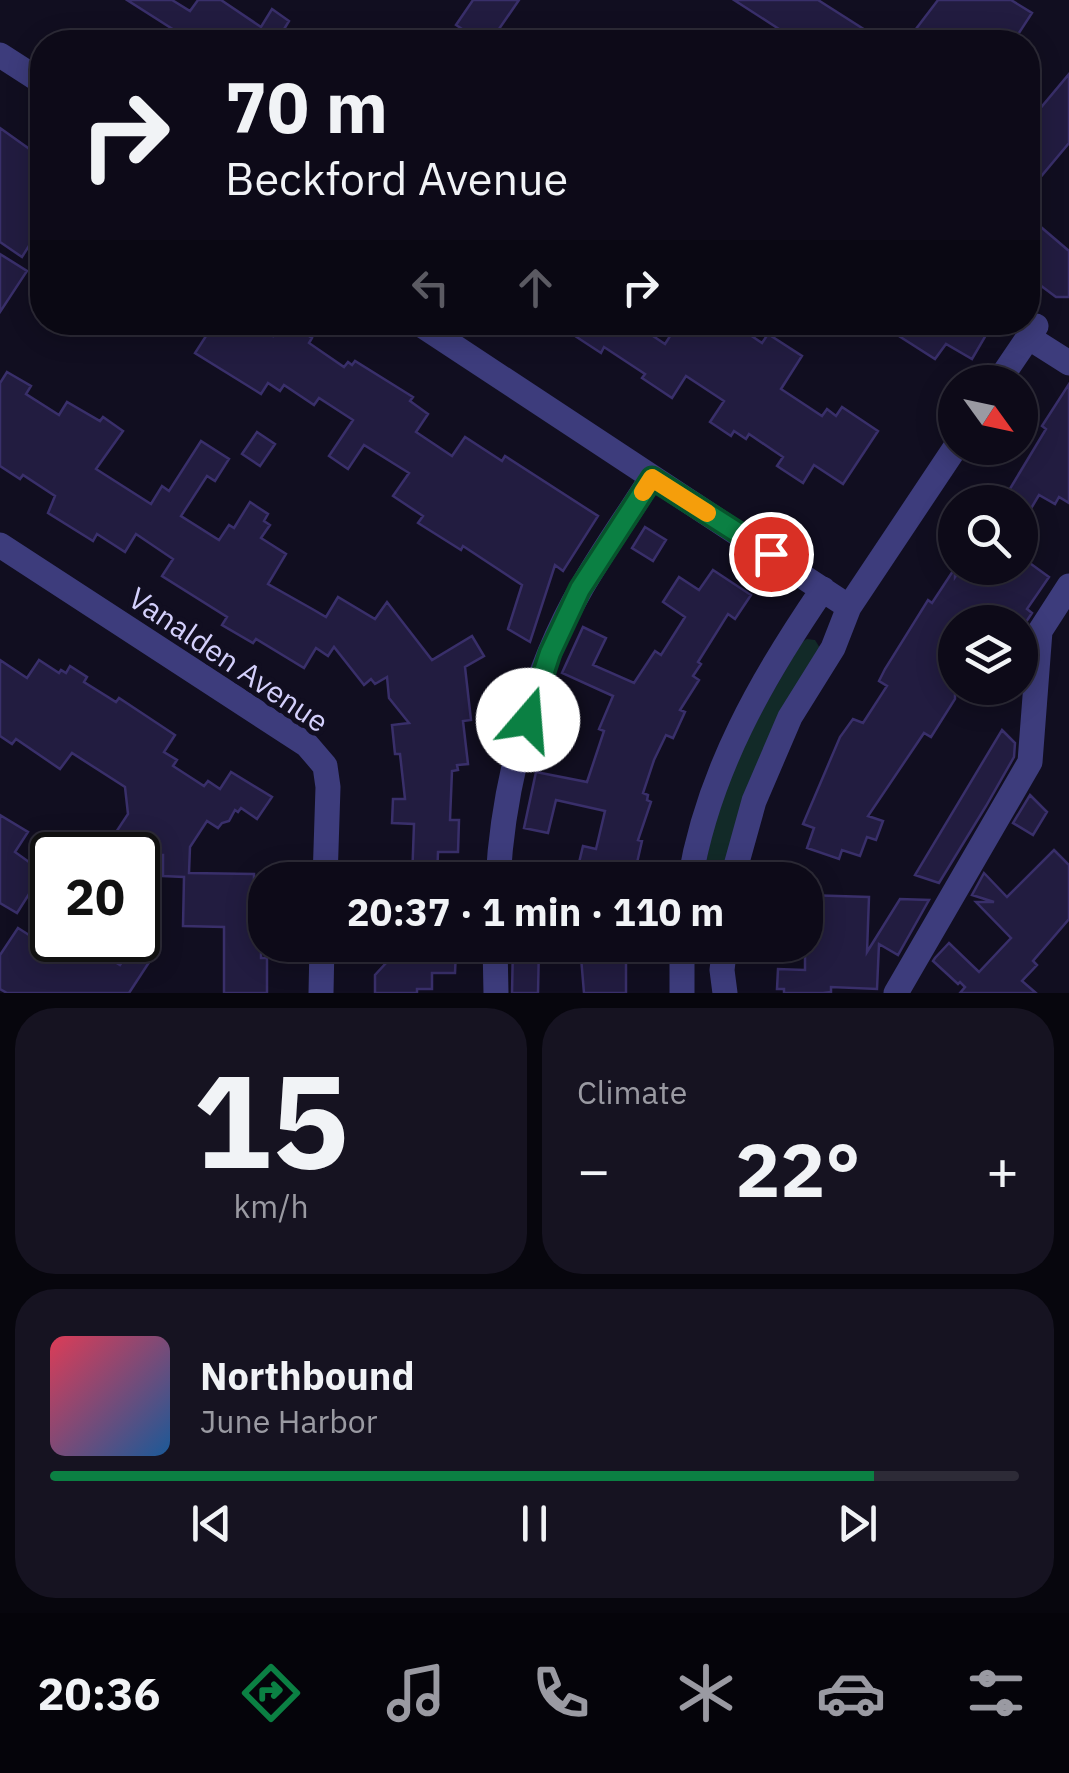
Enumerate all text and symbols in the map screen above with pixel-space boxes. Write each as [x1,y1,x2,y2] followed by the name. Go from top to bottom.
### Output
[225,61,388,152] text: 70 m
[60,70,190,200] icon: right
[225,149,568,207] text: Beckford Avenue
[403,260,458,315] icon: left
[508,260,563,315] icon: ahead
[613,260,668,315] icon: right
[938,365,1038,465] north arrow
[938,365,1038,705] map controls
[938,485,1038,585] button: search
[729,512,814,597] pin
[744,527,799,582] icon: arrive
[122,578,336,740] street label: Vanalden Avenue
[938,605,1038,705] button: layers
[476,668,580,772] position arrow
[30,832,160,962] speed limit sign: 20
[347,887,724,936] text: 20:37 · 1 min · 110 m
[193,1035,349,1204] text: 15
[577,1071,687,1113] text: Climate
[735,1120,861,1218] text: 22°
[577,1134,610,1205] text: −
[986,1134,1019,1205] text: +
[233,1185,309,1227] text: km/h
[200,1351,415,1400] text: Northbound
[200,1400,377,1442] text: June Harbor
[184,1496,239,1551] icon: previous
[507,1496,562,1551] icon: pause
[830,1496,885,1551] icon: next
[236,1658,306,1728] icon: directions
[381,1658,451,1728] icon: music
[526,1658,596,1728] icon: phone
[671,1658,741,1728] icon: climate
[816,1658,886,1728] icon: car
[961,1658,1031,1728] icon: filters
[38,1664,160,1722] text: 20:36

